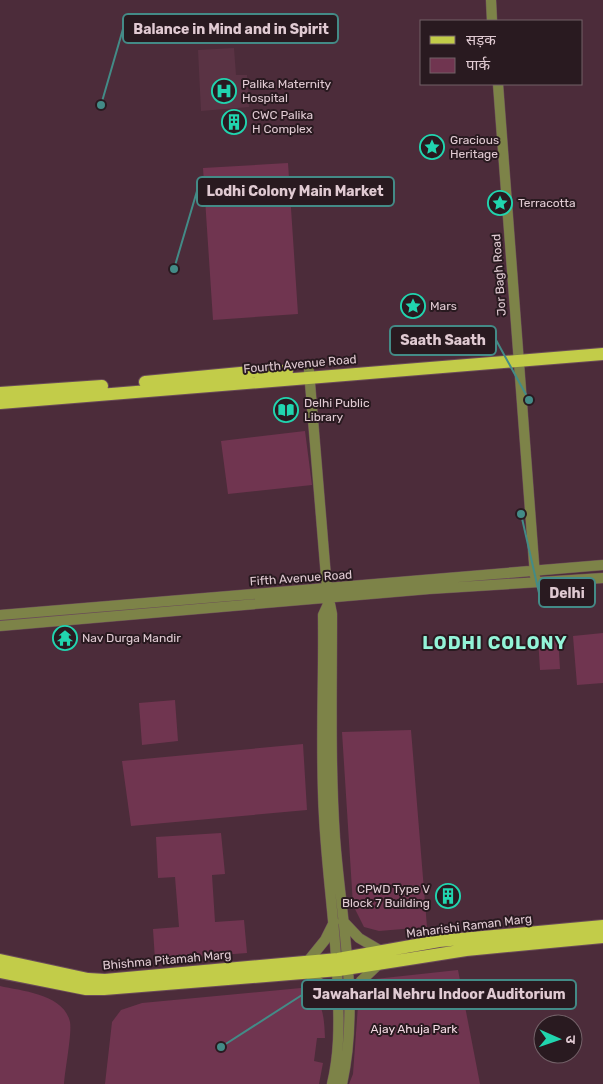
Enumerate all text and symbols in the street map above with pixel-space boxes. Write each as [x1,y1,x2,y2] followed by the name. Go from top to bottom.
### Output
[123,14,338,43] callout: Balance in Mind and in Spirit
[420,20,583,85] legend
[133,21,329,38] text: Balance in Mind and in Spirit
[466,31,496,49] text: सड़क
[466,56,490,74] text: पार्क
[242,77,332,105] place label: Palika Maternity Hospital
[211,78,237,104] hospital icon: Palika Maternity Hospital
[252,108,313,136] place label: CWC Palika H Complex
[221,109,247,135] building icon: CWC Palika H Complex
[450,133,499,161] place label: Gracious Heritage
[419,134,445,160] place icon: Gracious Heritage
[197,177,394,206] callout: Lodhi Colony Main Market
[206,183,384,200] text: Lodhi Colony Main Market
[487,190,513,216] place icon: Terracotta
[518,196,576,210] place label: Terracotta
[489,234,509,316] street label: Jor Bagh Road
[400,293,426,319] place icon: Mars
[430,299,457,313] place label: Mars
[390,326,496,355] callout: Saath Saath
[400,332,486,349] text: Saath Saath
[243,352,357,376] street label: Fourth Avenue Road
[304,396,370,424] place label: Delhi Public Library
[273,397,299,423] library icon: Delhi Public Library
[249,567,353,589] street label: Fifth Avenue Road
[539,578,595,607] callout: Delhi
[549,585,585,602] text: Delhi
[52,625,78,651] temple icon: Nav Durga Mandir
[82,631,181,645] place label: Nav Durga Mandir
[422,632,568,654] district label: LODHI COLONY
[342,882,430,910] place label: CPWD Type V Block 7 Building
[435,883,461,909] building icon: CPWD Type V Block 7 Building
[405,911,533,941] street label: Maharishi Raman Marg
[102,947,232,973] street label: Bhishma Pitamah Marg
[302,980,576,1009] callout: Jawaharlal Nehru Indoor Auditorium
[312,986,566,1003] text: Jawaharlal Nehru Indoor Auditorium
[533,1014,583,1064] north arrow
[370,1022,458,1036] park label: Ajay Ahuja Park
[562,1035,579,1045] text: उ

